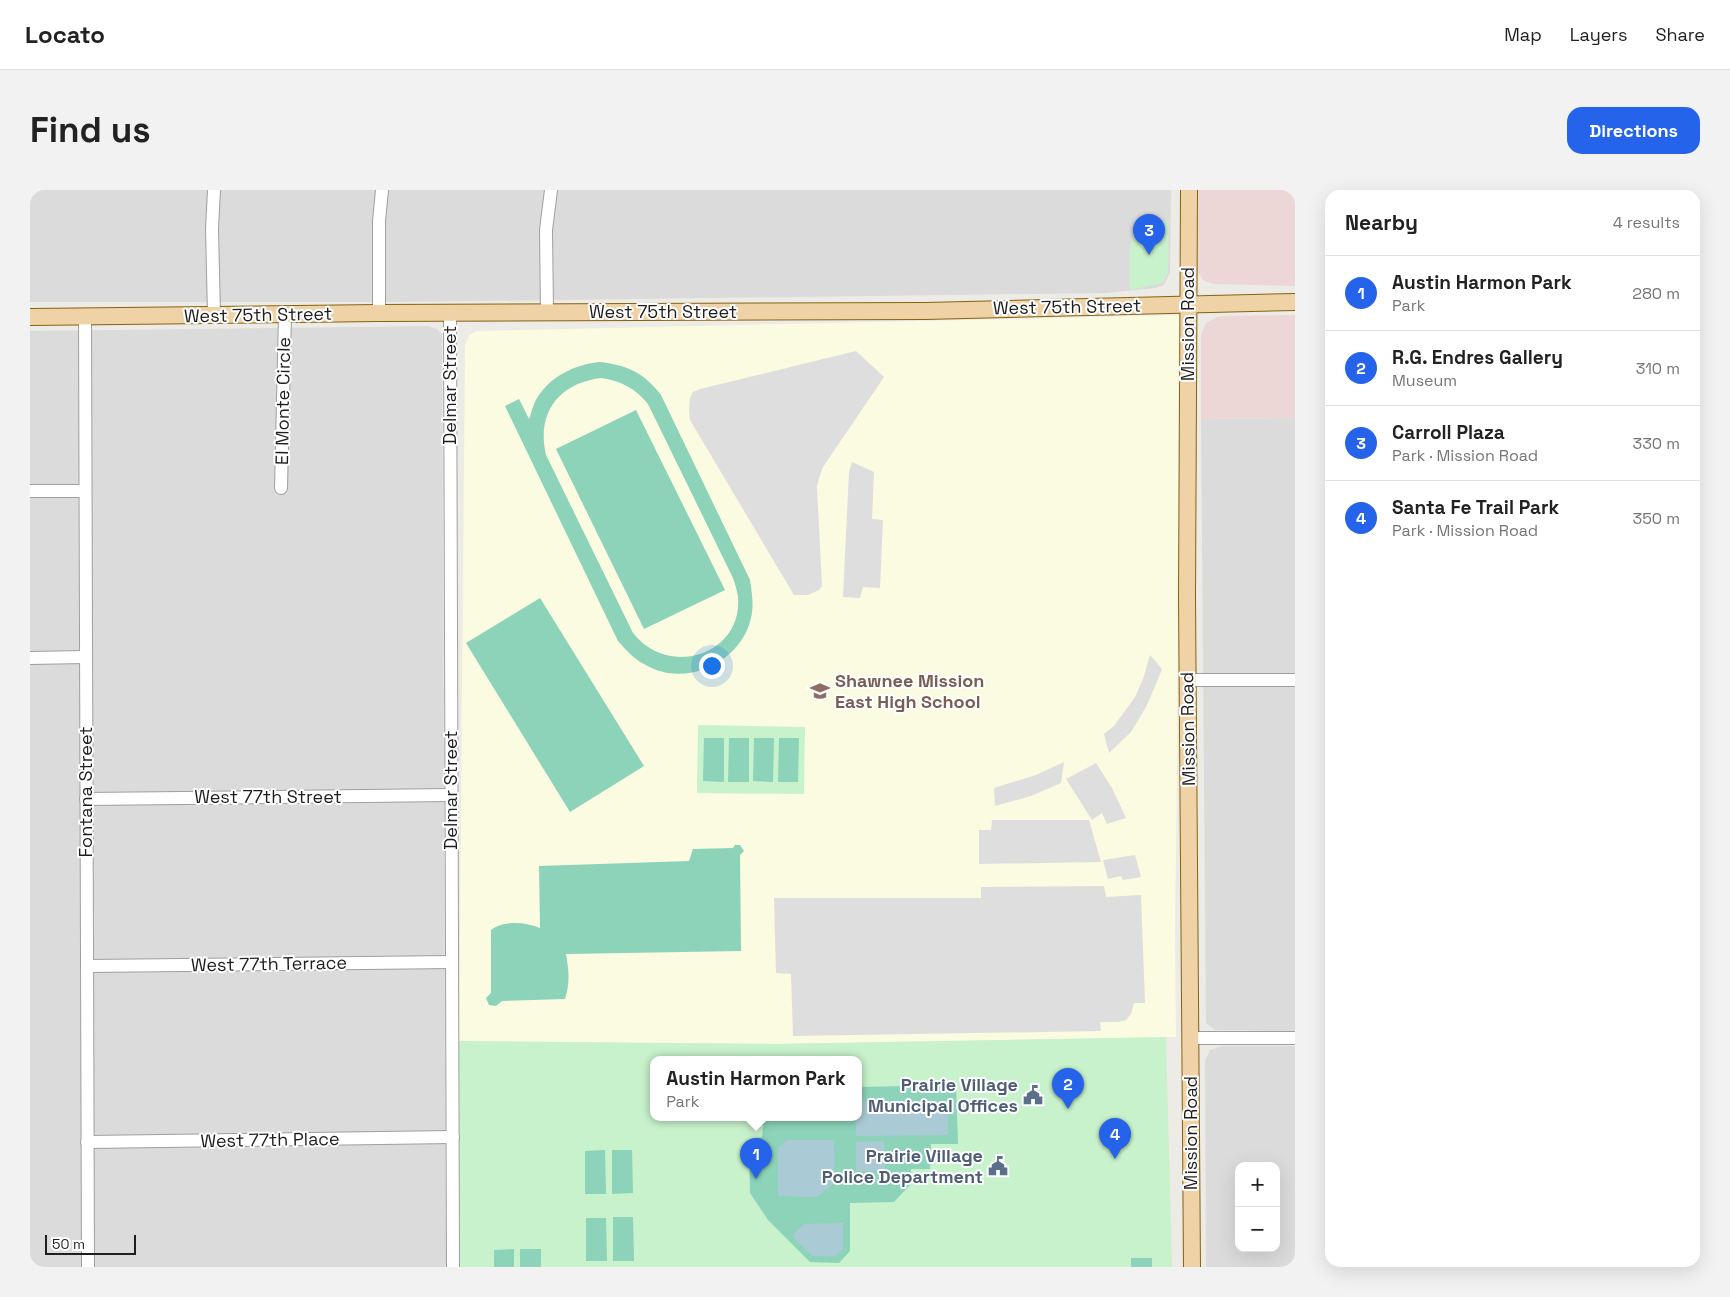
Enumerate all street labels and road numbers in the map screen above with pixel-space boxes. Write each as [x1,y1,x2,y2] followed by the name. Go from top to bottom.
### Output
[1176,267,1199,381] street label: Mission Road
[993,294,1141,319] street label: West 75th Street
[589,300,737,323] street label: West 75th Street
[184,302,332,327] street label: West 75th Street
[438,325,461,445] street label: Delmar Street
[270,337,295,465] street label: El Monte Circle
[1175,672,1200,786] street label: Mission Road
[74,726,97,858] street label: Fontana Street
[439,730,462,850] street label: Delmar Street
[194,785,342,808] street label: West 77th Street
[191,951,347,976] street label: West 77th Terrace
[1179,1076,1202,1190] street label: Mission Road
[200,1127,340,1152] street label: West 77th Place

